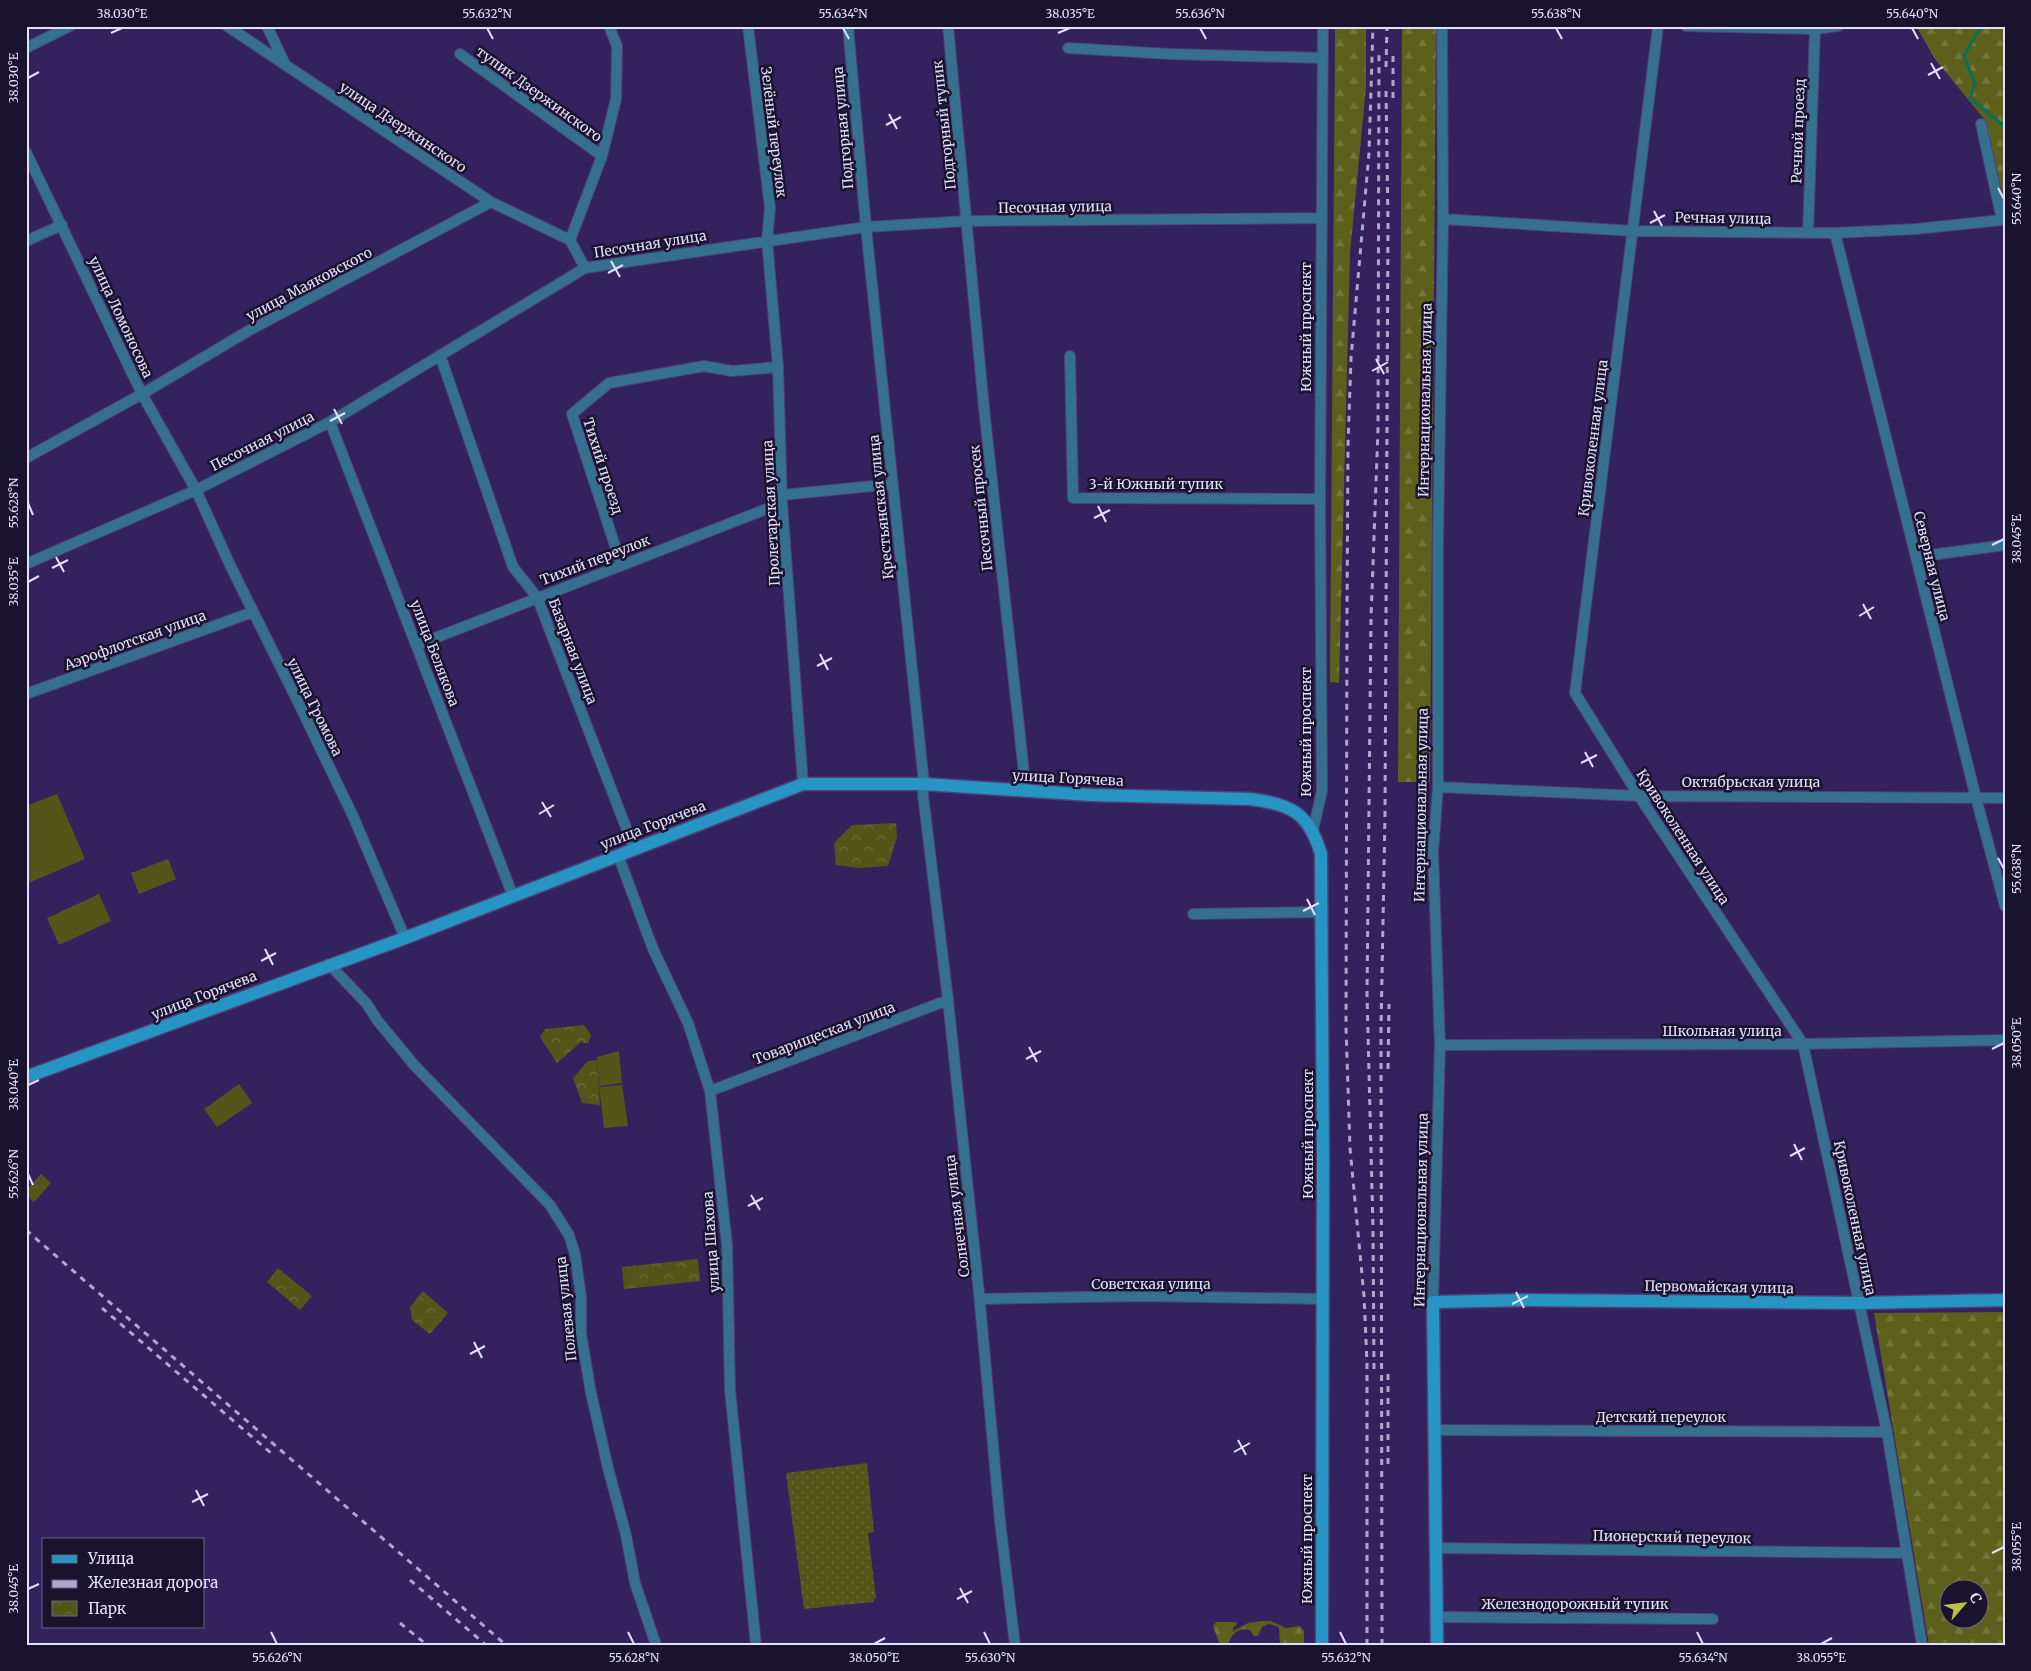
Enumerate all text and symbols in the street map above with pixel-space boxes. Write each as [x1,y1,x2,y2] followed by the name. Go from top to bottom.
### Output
[97,6,148,21] text: 38.030°E
[462,6,513,21] text: 55.632°N
[818,6,868,21] text: 55.634°N
[1045,6,1095,21] text: 38.035°E
[1175,6,1225,21] text: 55.636°N
[1531,6,1582,21] text: 55.638°N
[1886,6,1939,21] text: 55.640°N
[472,42,606,146] street label: тупик Дзержинского
[6,52,21,103] text: 38.030°E
[928,59,960,191] street label: Подгорный тупик
[829,65,857,190] street label: Подгорная улица
[757,66,791,199] street label: Зелёный переулок
[336,78,470,176] street label: улица Дзержинского
[1787,78,1809,184] street label: Речной проезд
[2009,172,2024,225] text: 55.640°N
[998,197,1113,217] street label: Песочная улица
[1674,208,1772,228] street label: Речная улица
[592,226,708,262] street label: Песочная улица
[243,243,375,325] street label: улица Маяковского
[85,253,157,381] street label: улица Ломоносова
[1297,262,1315,392] street label: Южный проспект
[1414,302,1436,497] street label: Интернациональная улица
[1574,358,1612,517] street label: Кривоколенная улица
[207,407,317,475] street label: Песочная улица
[579,416,627,517] street label: Тихий проезд
[864,433,898,580] street label: Крестьянская улица
[758,439,784,586] street label: Пролетарская улица
[965,444,997,572] street label: Песочный просек
[1089,475,1223,493] street label: 3-й Южный тупик
[6,477,21,528] text: 55.628°N
[1910,509,1954,623] street label: Северная улица
[2009,514,2024,564] text: 38.045°E
[538,531,653,589] street label: Тихий переулок
[6,557,21,607] text: 38.035°E
[544,595,602,707] street label: Базарная улица
[406,597,464,709] street label: улица Белякова
[61,606,209,674] street label: Аэрофлотская улица
[283,655,347,760] street label: улица Громова
[1297,667,1315,797] street label: Южный проспект
[1410,707,1432,902] street label: Интернациональная улица
[1012,766,1125,790] street label: улица Горячева
[1632,766,1734,908] street label: Кривоколенная улица
[1682,773,1821,791] street label: Октябрьская улица
[598,796,709,853] street label: улица Горячева
[2009,843,2024,894] text: 55.638°N
[149,966,260,1023] street label: улица Горячева
[751,997,898,1068] street label: Товарищеская улица
[2009,1017,2024,1068] text: 38.050°E
[1662,1022,1782,1040] street label: Школьная улица
[6,1059,21,1111] text: 38.040°E
[1299,1069,1317,1199] street label: Южный проспект
[1410,1112,1432,1307] street label: Интернациональная улица
[1830,1139,1880,1298] street label: Кривоколенная улица
[6,1148,21,1199] text: 55.626°N
[941,1153,973,1278] street label: Солнечная улица
[698,1190,724,1293] street label: улица Шахова
[551,1255,580,1362] street label: Полевая улица
[1091,1275,1211,1293] street label: Советская улица
[1644,1277,1794,1297] street label: Первомайская улица
[1596,1408,1726,1426] street label: Детский переулок
[1298,1474,1316,1604] street label: Южный проспект
[2009,1522,2024,1572] text: 38.055°E
[1593,1527,1752,1547] street label: Пионерский переулок
[42,1538,205,1628] legend
[87,1549,134,1568] text: Улица
[6,1564,21,1614] text: 38.045°E
[88,1573,218,1592] text: Железная дорога
[1938,1578,1988,1628] north arrow
[1965,1590,1986,1606] text: С
[1481,1595,1669,1613] street label: Железнодорожный тупик
[88,1599,127,1618] text: Парк
[252,1650,303,1665] text: 55.626°N
[609,1650,660,1665] text: 55.628°N
[849,1650,900,1665] text: 38.050°E
[965,1650,1016,1665] text: 55.630°N
[1321,1650,1372,1665] text: 55.632°N
[1678,1650,1728,1665] text: 55.634°N
[1796,1650,1846,1665] text: 38.055°E

